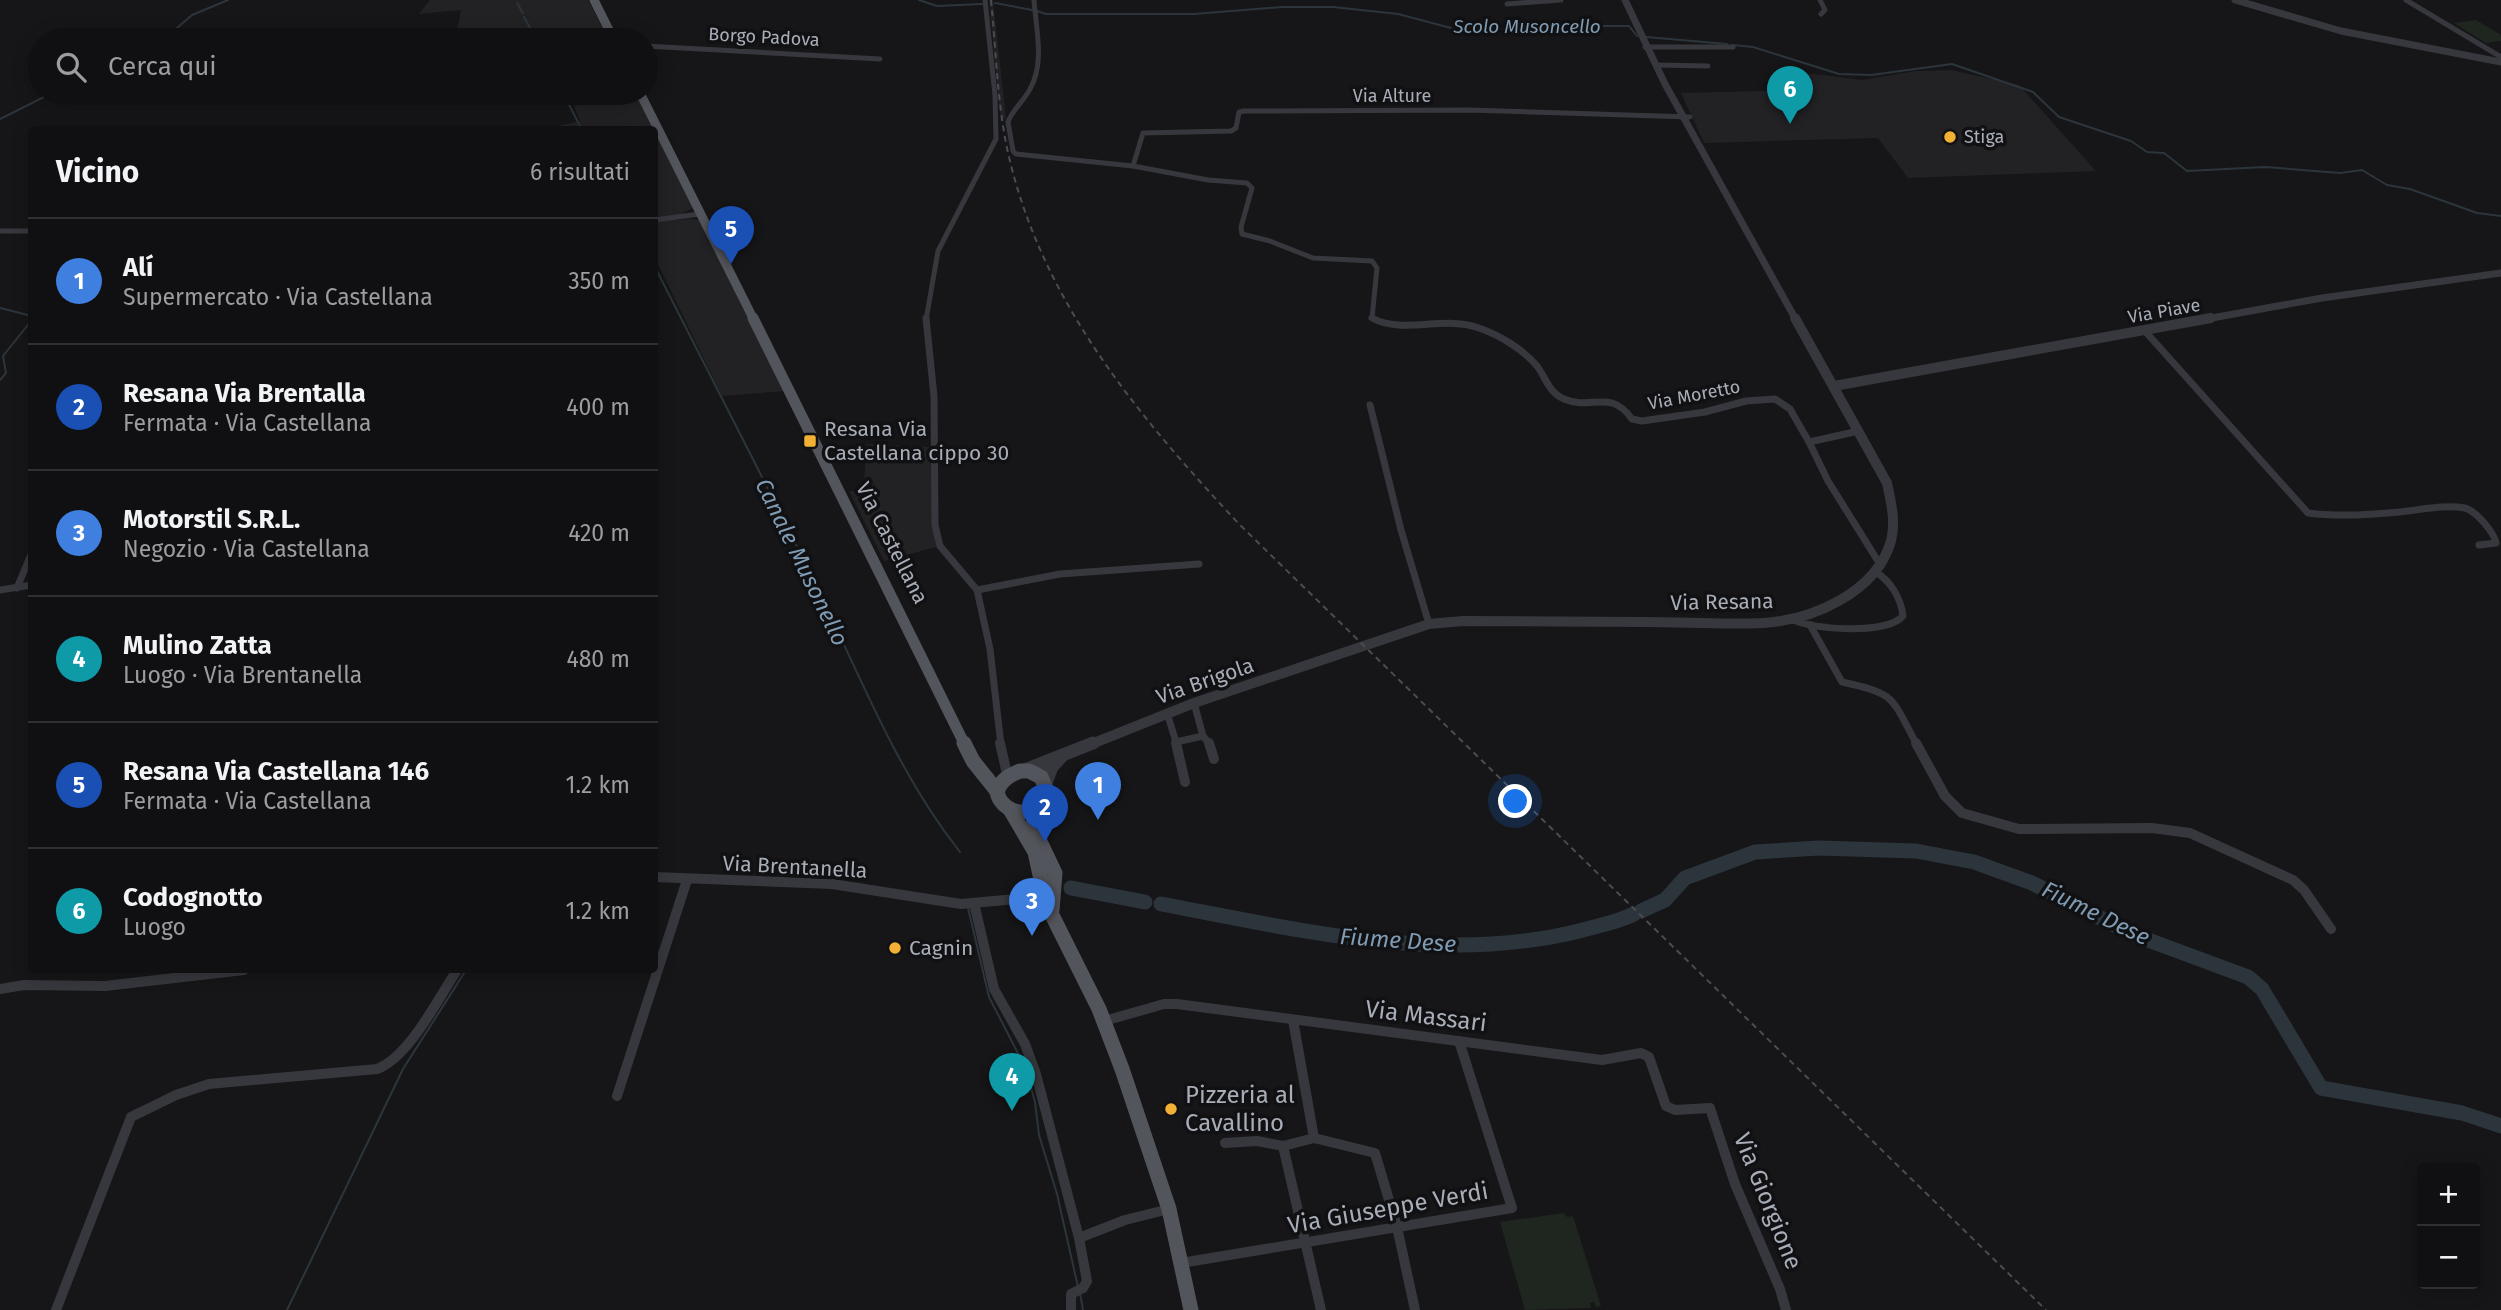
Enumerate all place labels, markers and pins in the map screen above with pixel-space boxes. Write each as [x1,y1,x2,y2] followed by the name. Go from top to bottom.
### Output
[1767,66,1813,124] pin: 6
[1964,126,2004,148] place label: Stiga
[1942,129,1958,145] marker: Stiga
[708,206,754,264] pin: 5
[824,416,1009,466] place label: Resana Via Castellana cippo 30
[802,433,818,449] marker: Resana Via Castellana cippo 30
[1075,762,1121,820] pin: 1
[1022,784,1068,842] pin: 2
[1009,878,1055,936] pin: 3
[909,935,973,961] place label: Cagnin
[887,940,903,956] marker: Cagnin
[989,1053,1035,1111] pin: 4
[1185,1081,1295,1137] place label: Pizzeria al Cavallino
[1163,1101,1179,1117] marker: Pizzeria al Cavallino

